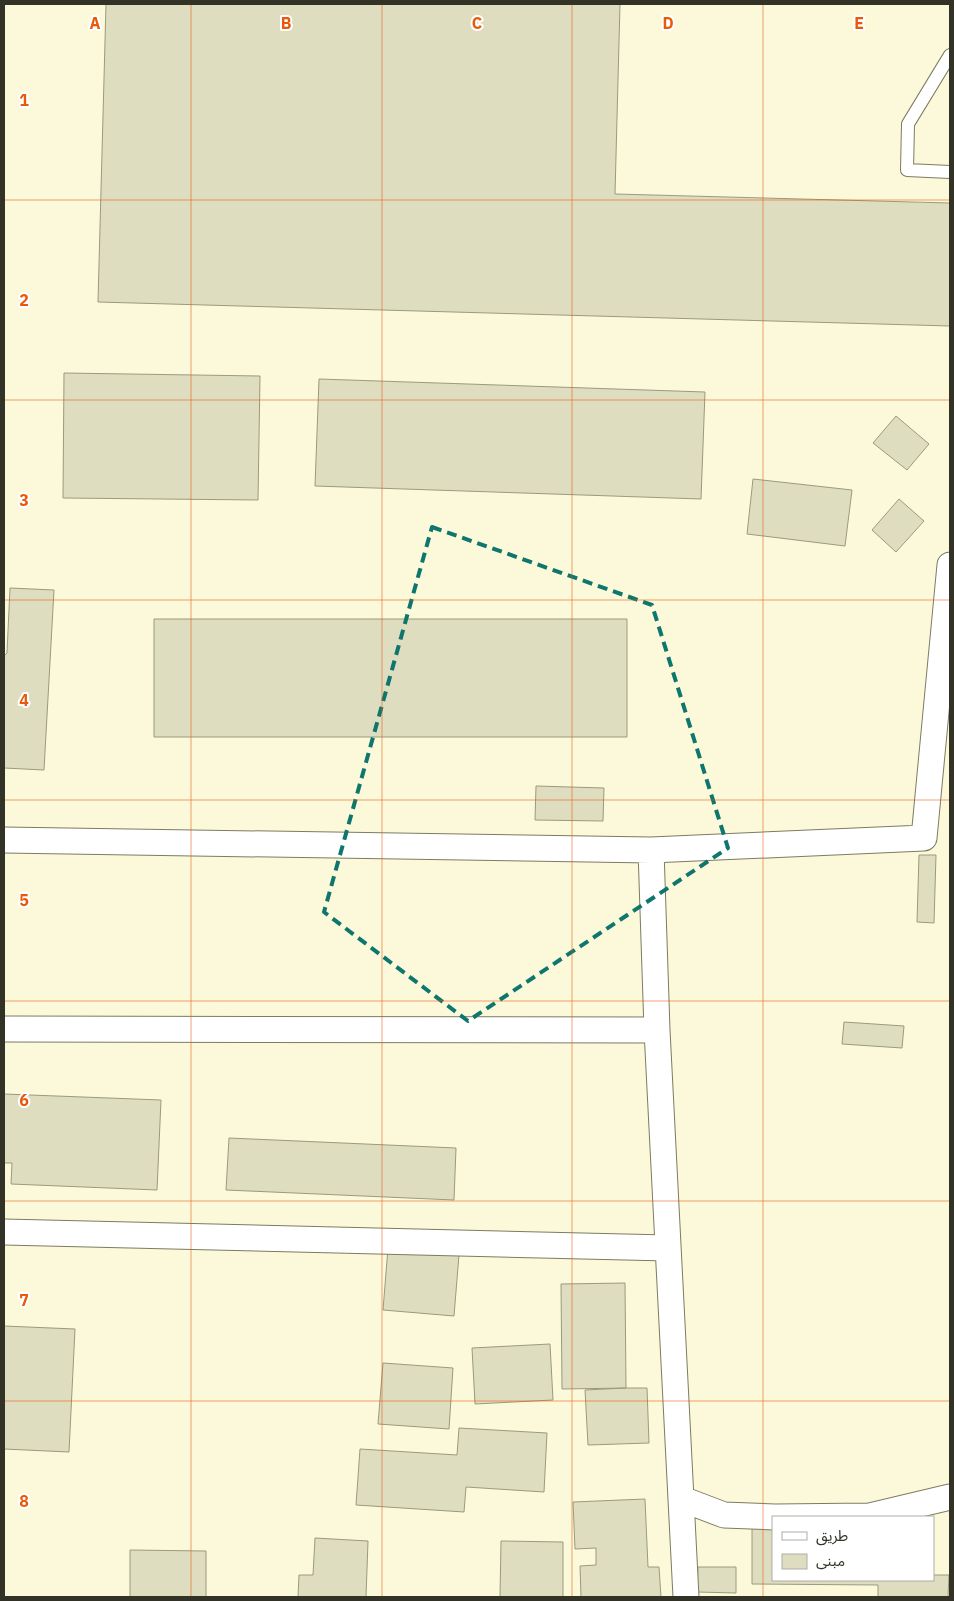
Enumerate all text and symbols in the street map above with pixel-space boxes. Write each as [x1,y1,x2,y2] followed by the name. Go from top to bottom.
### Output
[90,13,101,33] text: A
[281,13,292,33] text: B
[472,13,482,33] text: C
[662,13,674,33] text: D
[854,13,864,33] text: E
[19,90,29,110] text: 1
[19,290,29,310] text: 2
[19,490,29,510] text: 3
[19,690,29,710] text: 4
[19,890,29,910] text: 5
[19,1090,29,1110] text: 6
[19,1290,29,1310] text: 7
[19,1491,29,1511] text: 8
[772,1516,934,1581] legend
[816,1526,848,1546] text: طريق
[816,1551,845,1570] text: مبنى

